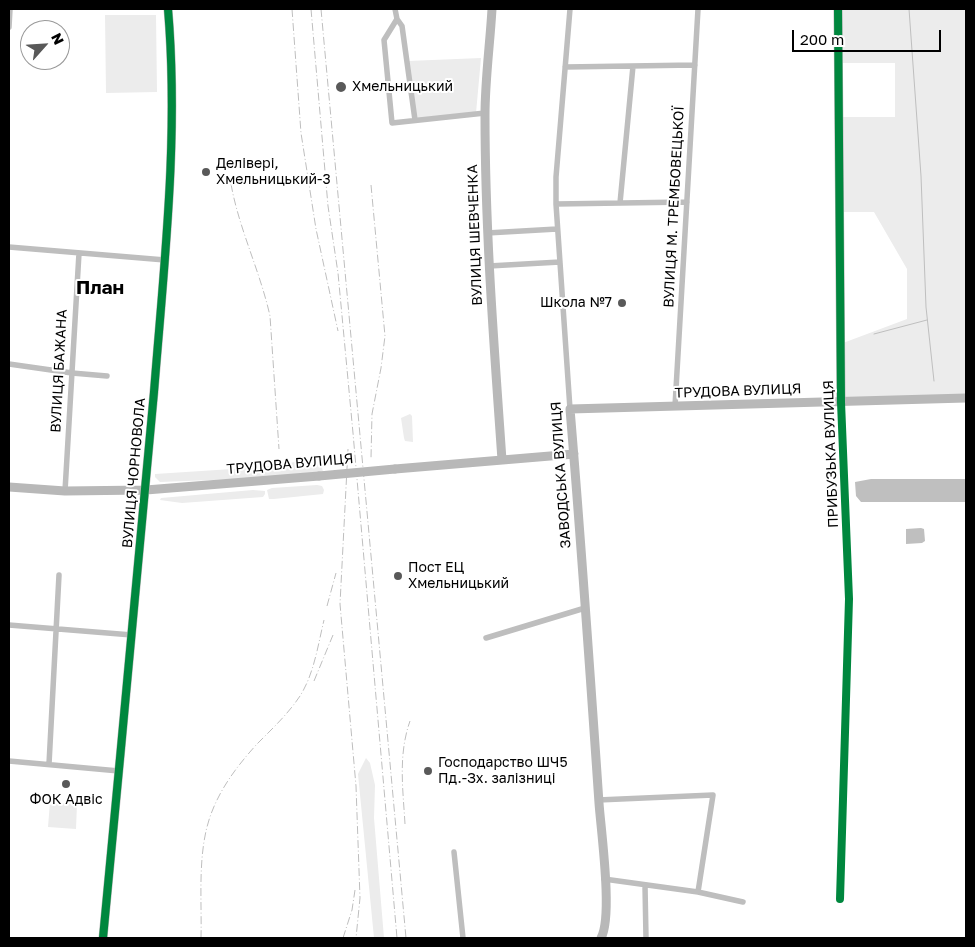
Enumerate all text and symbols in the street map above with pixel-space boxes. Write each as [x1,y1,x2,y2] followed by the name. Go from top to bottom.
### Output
[20,20,70,70] north arrow
[795,20,944,52] scale bar
[48,30,68,47] text: N
[800,30,844,48] text: 200 m
[352,79,453,95] place label: Хмельницький
[334,80,348,94] marker: Хмельницький
[660,106,688,308] street label: ВУЛИЦЯ М. ТРЕМБОВЕЦЬКОЇ
[216,156,331,188] place label: Делівері, Хмельницький-3
[464,164,486,306] street label: ВУЛИЦЯ ШЕВЧЕНКА
[200,166,212,178] marker: Делівері, Хмельницький-3
[76,277,124,299] district label: План
[540,295,612,311] place label: Школа №7
[616,297,628,309] marker: Школа №7
[47,309,71,433] street label: ВУЛИЦЯ БАЖАНА
[674,380,802,402] street label: ТРУДОВА ВУЛИЦЯ
[820,380,842,528] street label: ПРИБУЗЬКА ВУЛИЦЯ
[119,397,149,549] street label: ВУЛИЦЯ ЧОРНОВОЛА
[547,401,575,549] street label: ЗАВОДСЬКА ВУЛИЦЯ
[226,450,354,478] street label: ТРУДОВА ВУЛИЦЯ
[408,560,509,592] place label: Пост ЕЦ Хмельницький
[392,570,404,582] marker: Пост ЕЦ Хмельницький
[438,755,567,788] place label: Господарство ШЧ5 Пд.-Зх. залізниці
[422,765,434,777] marker: Господарство ШЧ5 Пд.-Зх. залізниці
[60,778,72,790] marker: ФОК Адвіс
[29,792,103,808] place label: ФОК Адвіс

